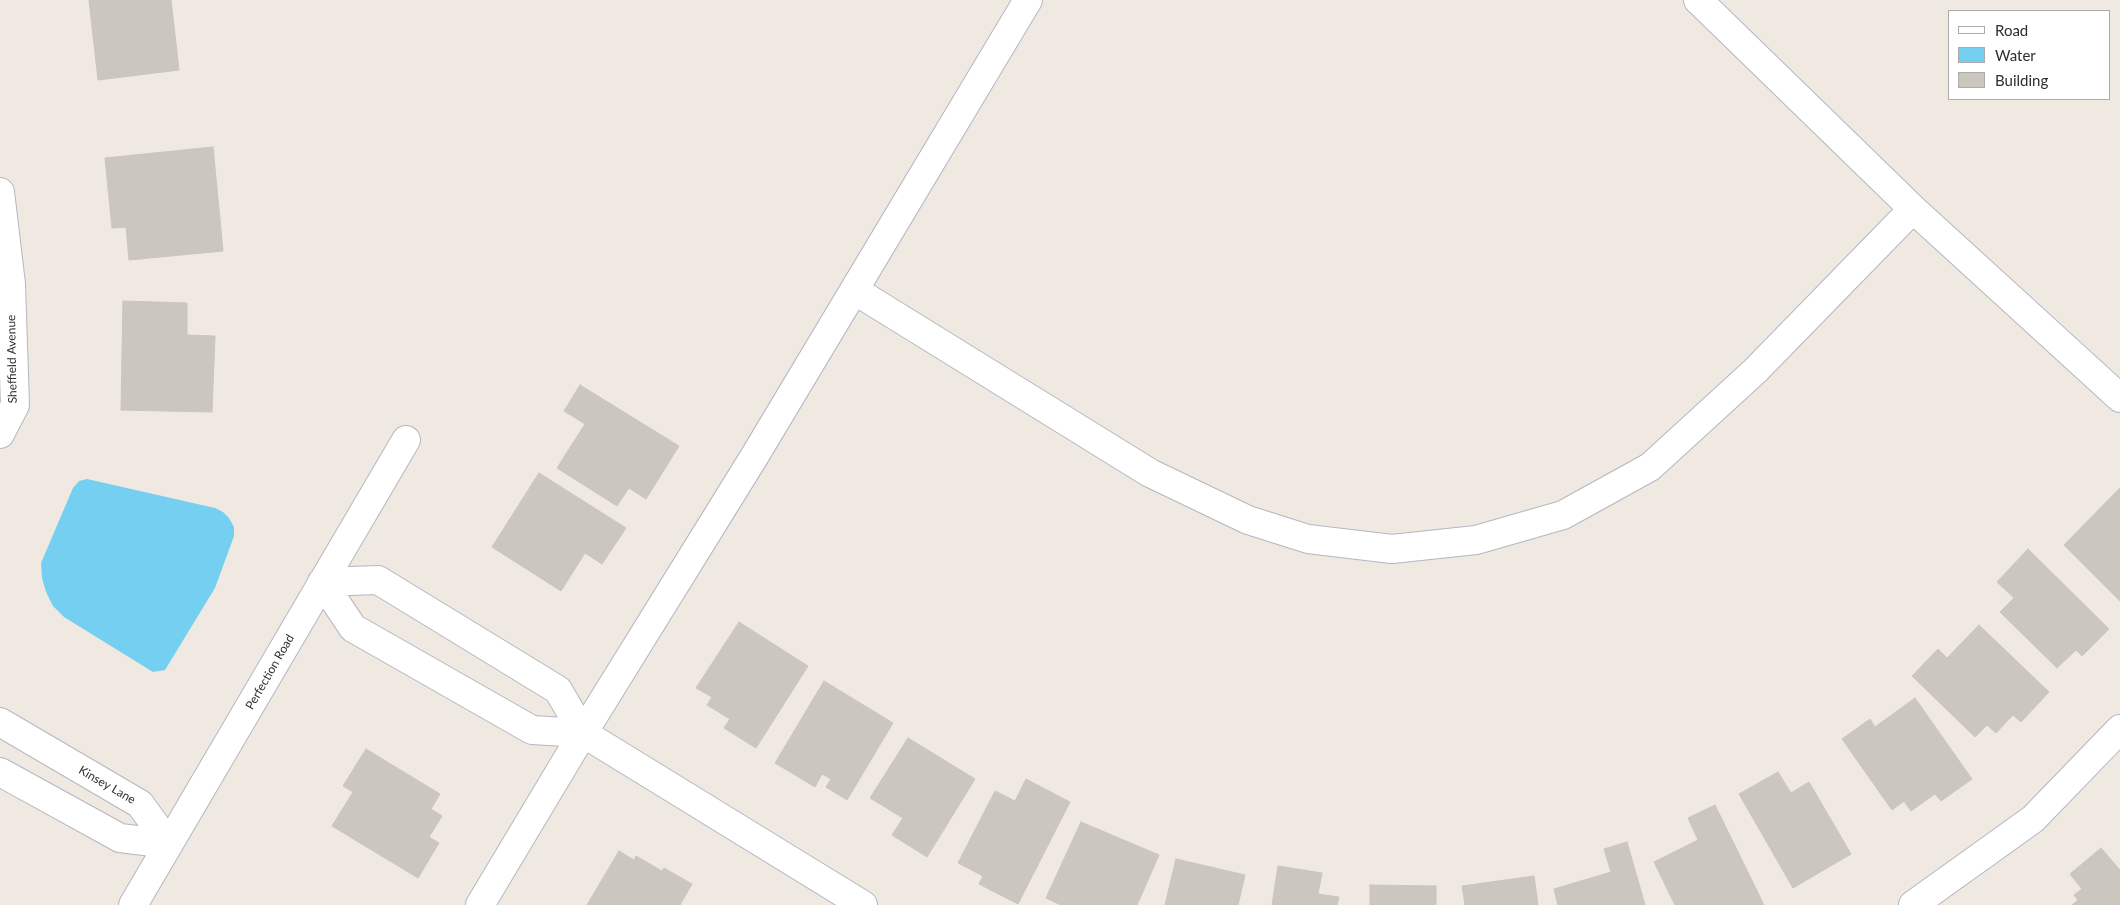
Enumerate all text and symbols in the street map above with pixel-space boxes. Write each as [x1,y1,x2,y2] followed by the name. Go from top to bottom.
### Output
[1948,10,2110,100] legend
[1995,21,2028,39] text: Road
[1995,46,2036,64] text: Water
[1995,71,2048,89] text: Building
[4,315,20,403] street label: Sheffield Avenue
[243,632,297,712] street label: Perfection Road
[76,763,138,807] street label: Kinsey Lane

